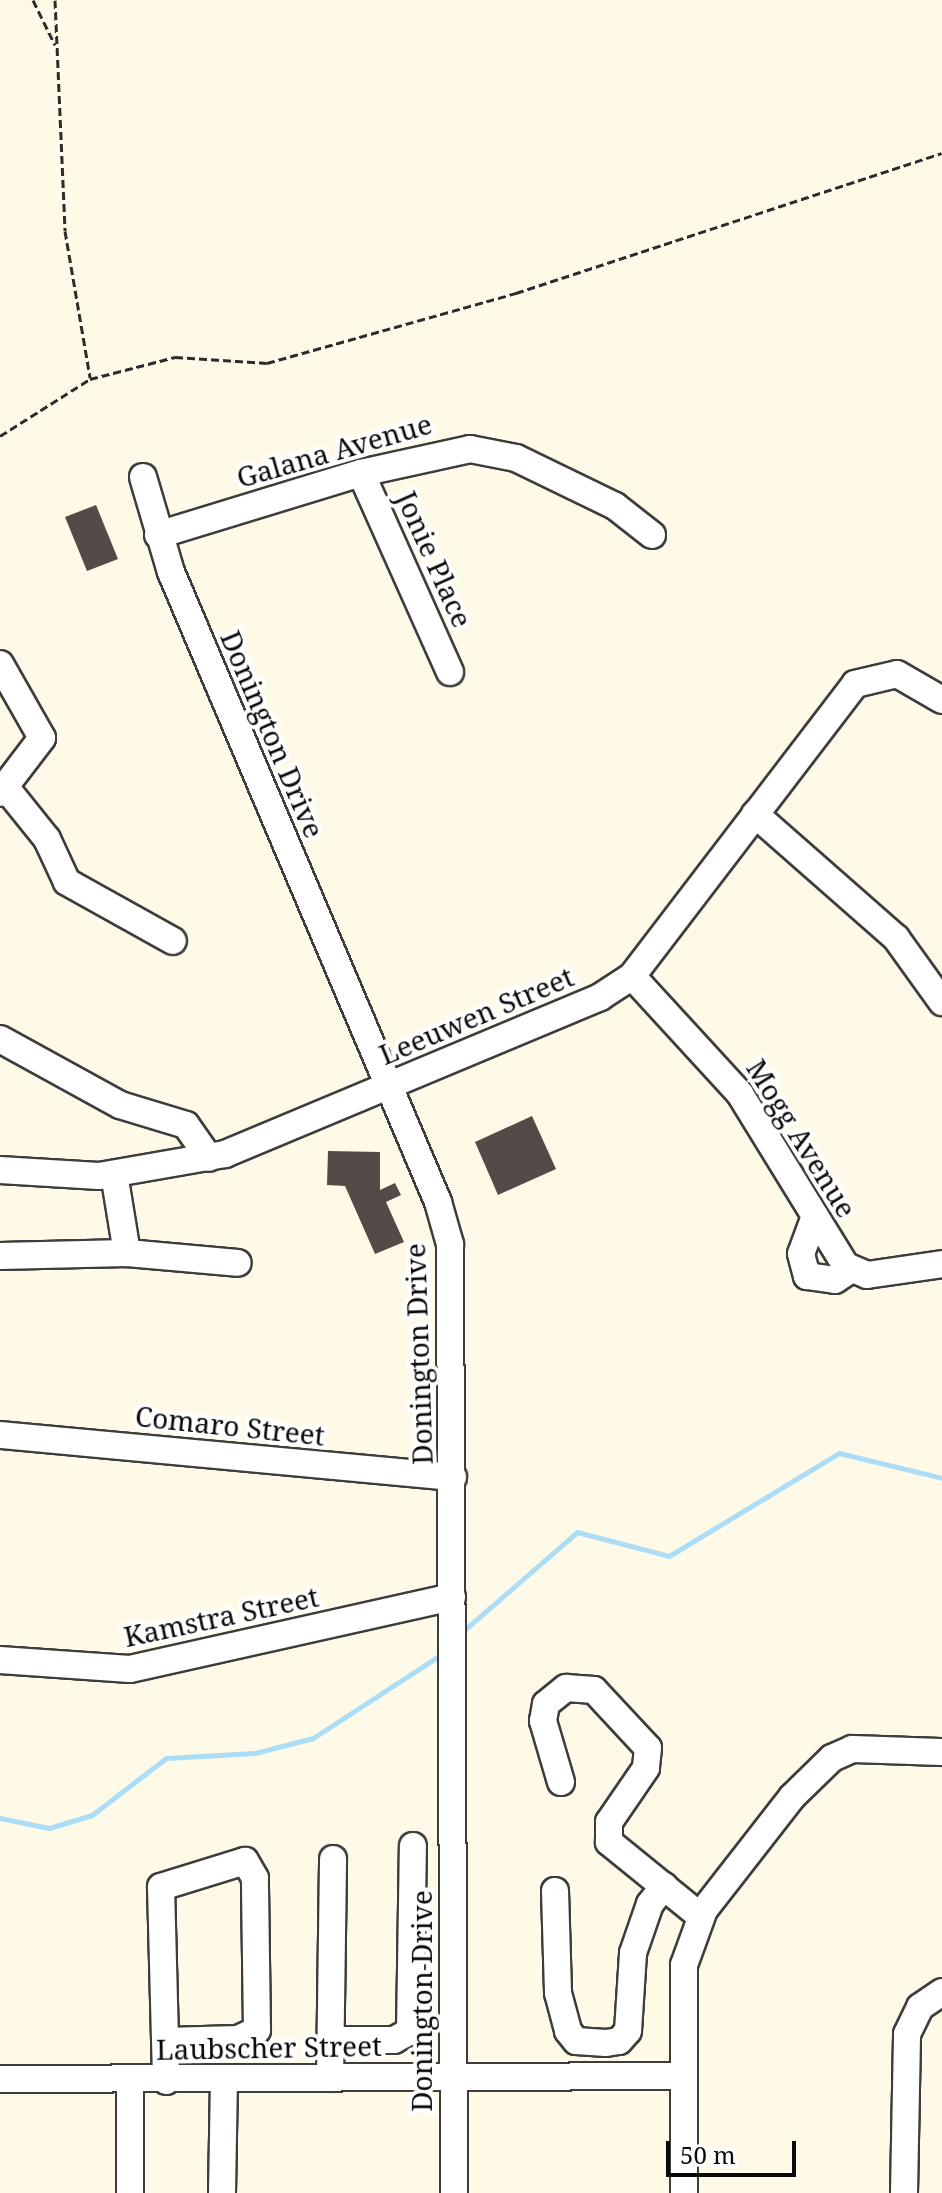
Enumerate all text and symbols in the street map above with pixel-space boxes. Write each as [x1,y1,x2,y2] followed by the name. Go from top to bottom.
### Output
[233,406,435,494] street label: Galana Avenue
[390,486,480,632] street label: Jonie Place
[214,625,332,843] street label: Donington Drive
[374,959,578,1071] street label: Leeuwen Street
[740,1053,864,1223] street label: Mogg Avenue
[397,1243,439,1465] street label: Donington Drive
[134,1398,326,1452] street label: Comaro Street
[121,1579,321,1653] street label: Kamstra Street
[404,1890,438,2112] street label: Donington Drive
[156,2028,382,2066] street label: Laubscher Street
[670,2125,800,2175] scale bar
[680,2138,736,2171] text: 50 m

